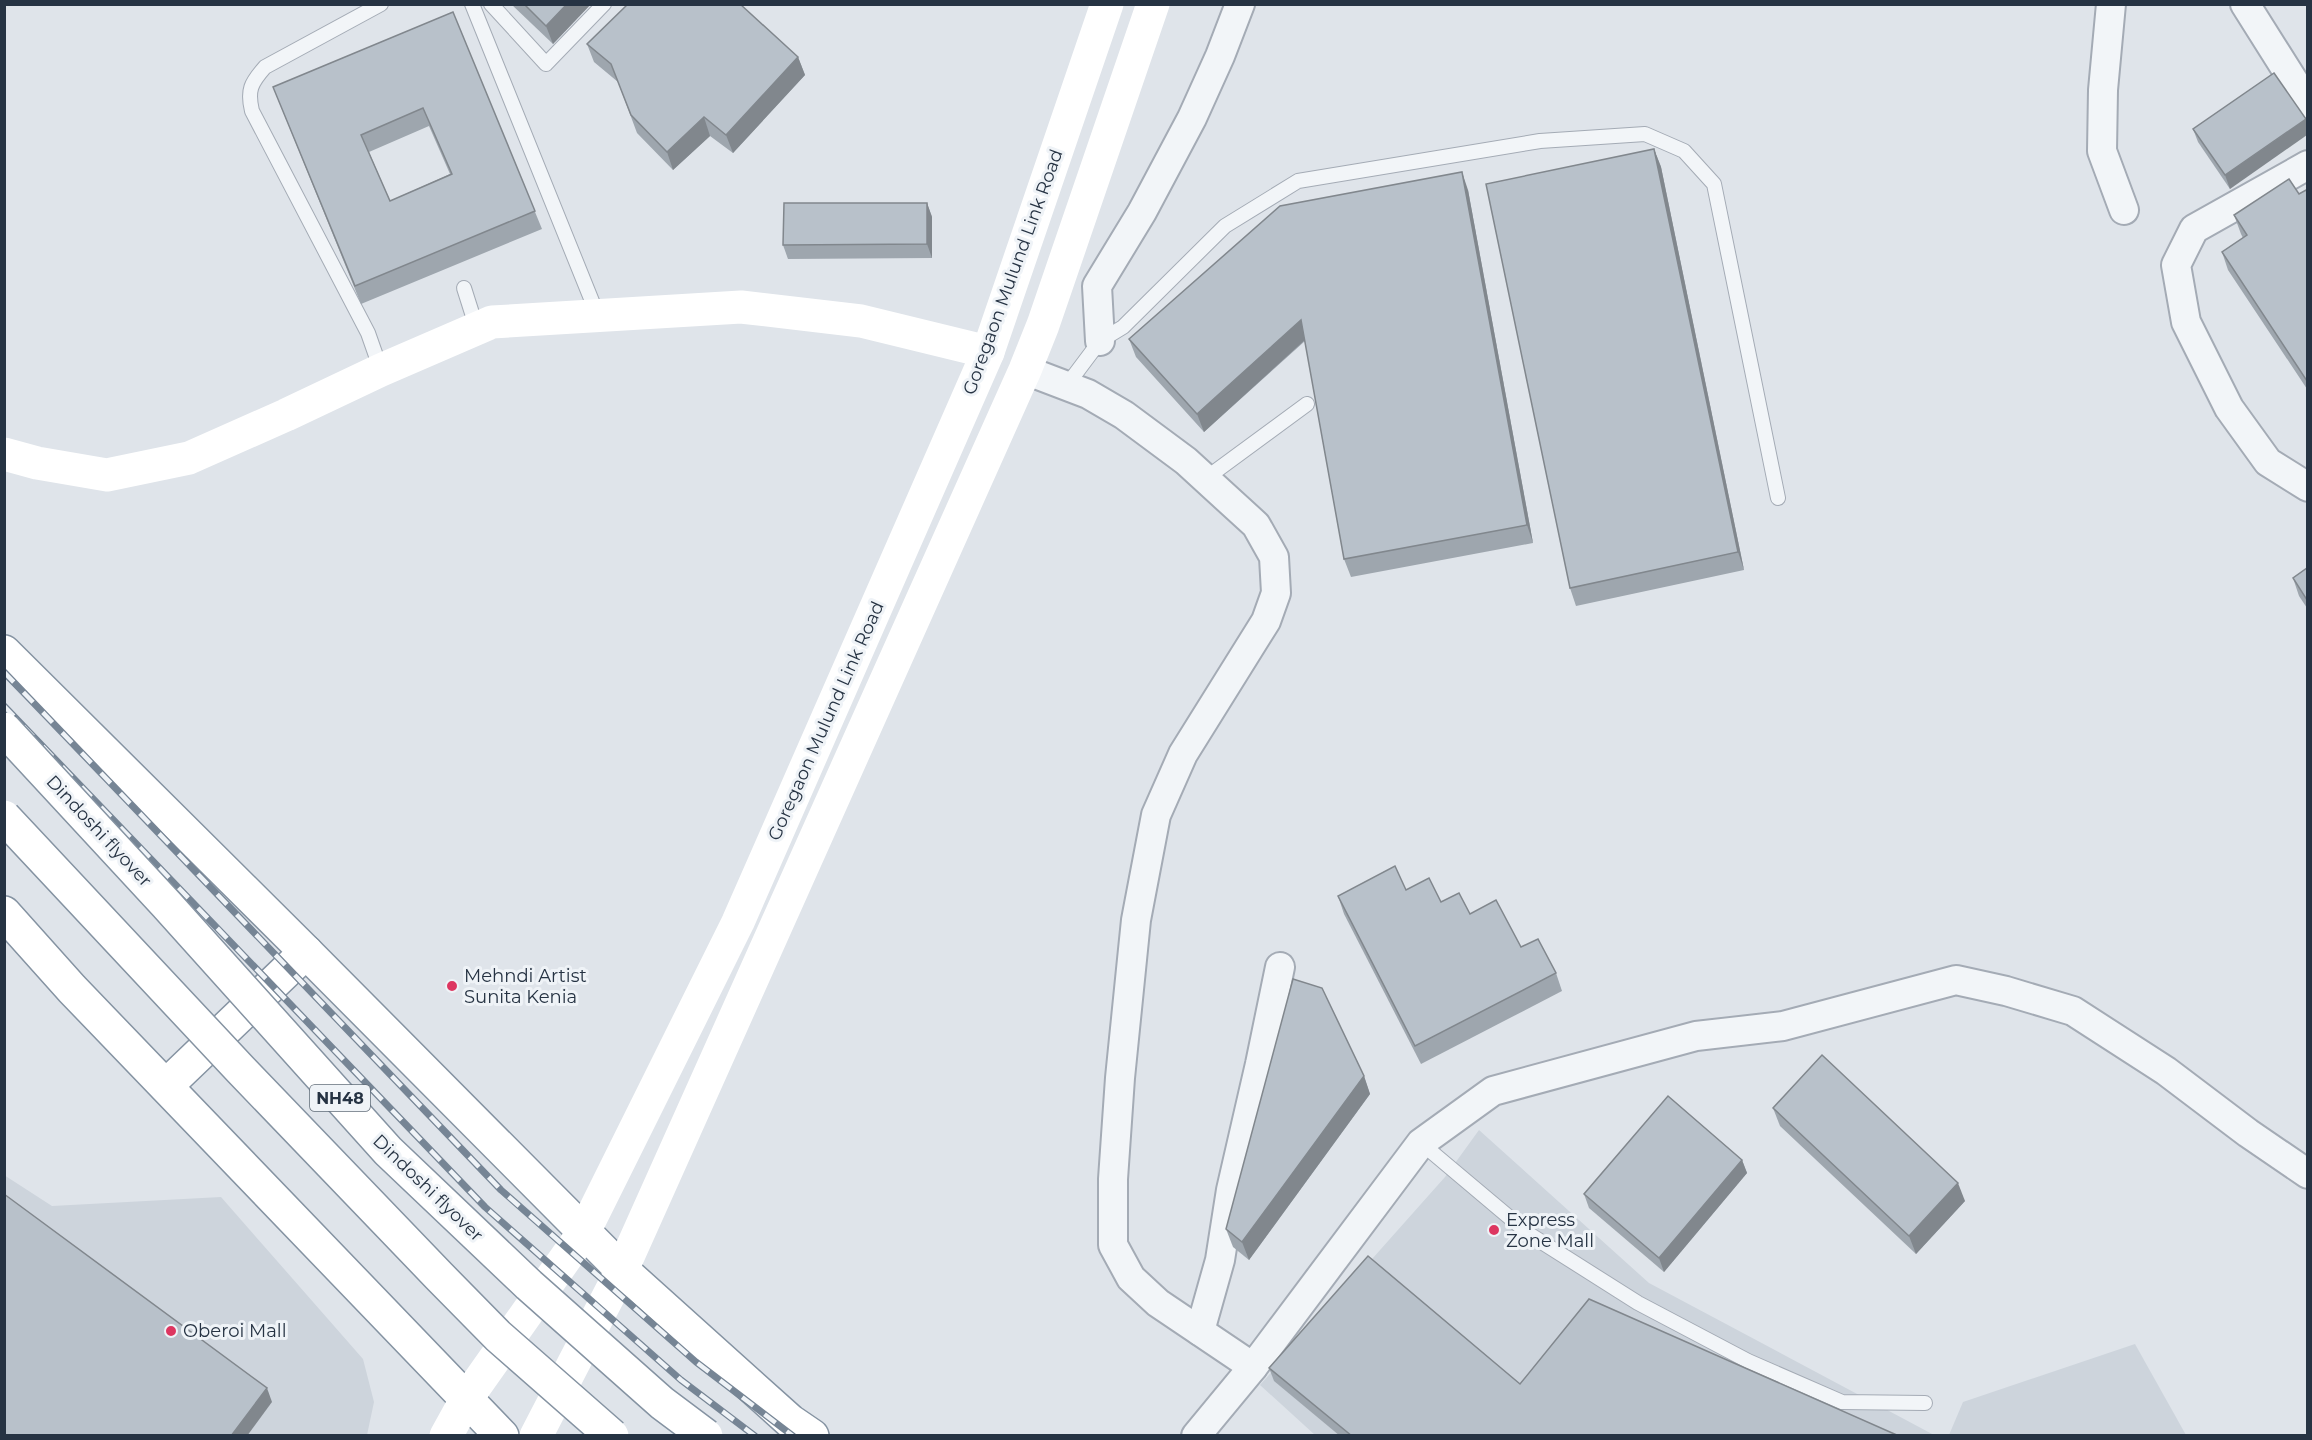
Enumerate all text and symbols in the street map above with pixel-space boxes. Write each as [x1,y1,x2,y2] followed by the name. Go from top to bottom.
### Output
[958,146,1068,398] street label: Goregaon Mulund Link Road
[763,598,889,844] street label: Goregaon Mulund Link Road
[42,771,156,891] street label: Dindoshi flyover
[464,965,587,1008] place label: Mehndi Artist Sunita Kenia
[445,979,459,993] marker: Mehndi Artist Sunita Kenia
[310,1085,370,1111] road number: NH48
[368,1130,488,1246] street label: Dindoshi flyover
[1506,1209,1594,1252] place label: Express Zone Mall
[1487,1223,1501,1237] marker: Express Zone Mall
[183,1320,287,1342] place label: Oberoi Mall
[164,1324,178,1338] marker: Oberoi Mall

